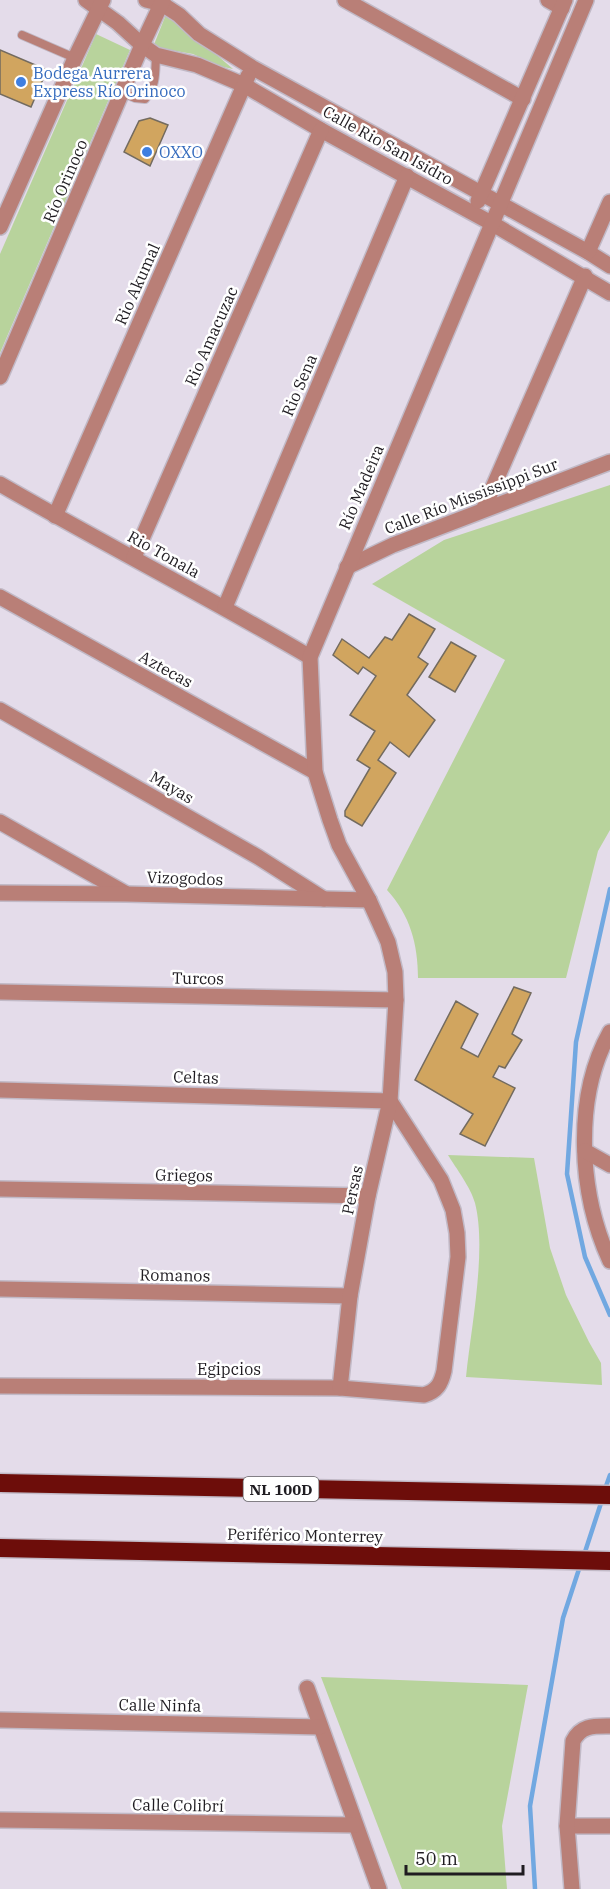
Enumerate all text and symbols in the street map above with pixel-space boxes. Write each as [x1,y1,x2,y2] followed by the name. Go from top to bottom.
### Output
[33,63,186,101] place label: Bodega Aurrera Express Río Orinoco
[14,75,28,89] marker: Bodega Aurrera Express Río Orinoco
[319,101,457,189] street label: Calle Rio San Isidro
[38,136,92,226] street label: Río Orinoco
[159,142,203,162] place label: OXXO
[140,145,154,159] marker: OXXO
[110,240,164,328] street label: Rio Akumal
[180,283,242,389] street label: Rio Amacuzac
[277,351,321,419] street label: Rio Sena
[334,441,388,533] street label: Río Madeira
[381,454,561,538] street label: Calle Río Mississippi Sur
[124,526,204,582] street label: Rio Tonala
[136,646,196,692] street label: Aztecas
[146,766,198,808] street label: Mayas
[146,867,224,889] street label: Vizogodos
[172,968,224,988] street label: Turcos
[173,1066,219,1088] street label: Celtas
[155,1164,213,1186] street label: Griegos
[337,1164,367,1216] street label: Persas
[140,1264,210,1286] street label: Romanos
[197,1359,261,1379] street label: Egipcios
[244,1477,318,1501] road number: NL 100D
[227,1524,384,1546] street label: Periférico Monterrey
[118,1694,202,1716] street label: Calle Ninfa
[132,1794,224,1816] street label: Calle Colibrí
[406,1838,523,1876] scale bar
[415,1847,458,1870] text: 50 m

